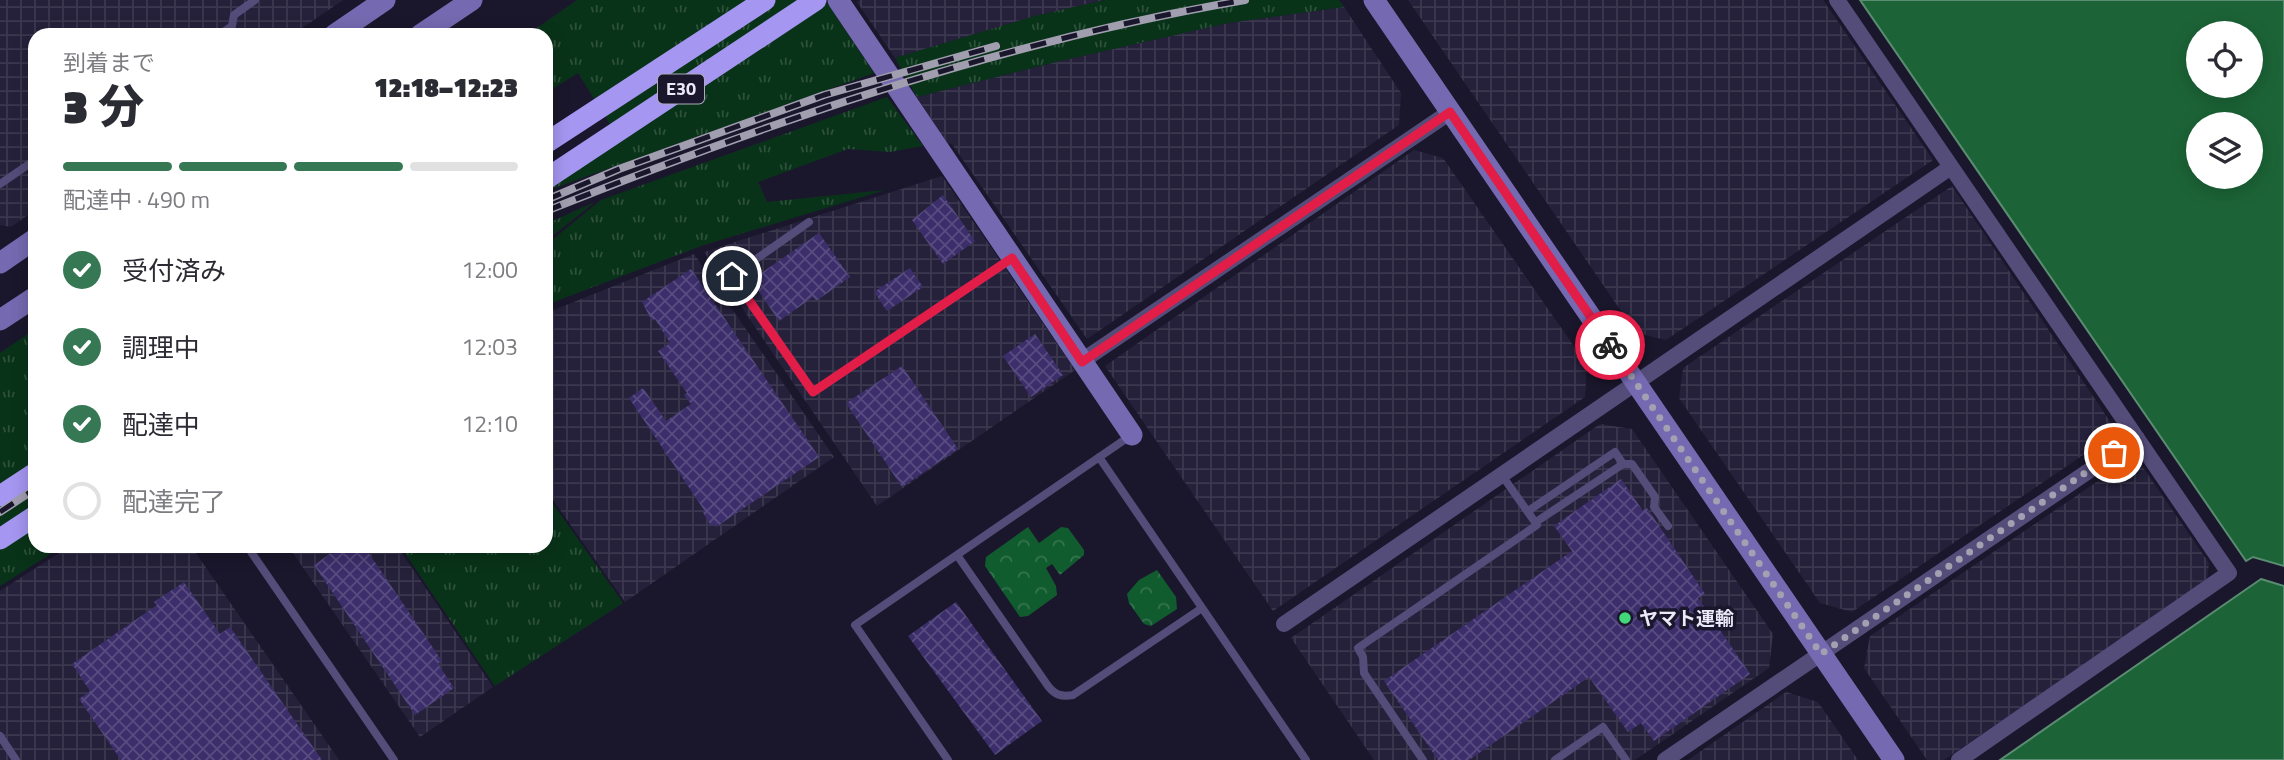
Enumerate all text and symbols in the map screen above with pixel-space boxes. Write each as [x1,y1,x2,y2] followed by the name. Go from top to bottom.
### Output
[2186,21,2263,189] map controls
[2186,21,2263,98] button: locate
[63,45,155,80] text: 到着まで
[374,68,518,107] text: 12:18–12:23
[63,71,144,141] text: 3 分
[658,74,704,104] road number: E30
[2186,112,2263,189] button: layers
[63,182,210,217] text: 配達中 · 490 m
[702,246,762,306] pin
[63,251,101,289] icon: check
[122,251,226,290] text: 受付済み
[461,252,518,287] text: 12:00
[713,257,751,295] icon: home
[1575,310,1645,380] courier
[1591,326,1629,364] icon: bike
[63,328,101,366] icon: check
[122,328,200,367] text: 調理中
[461,329,518,364] text: 12:03
[63,405,101,443] icon: check
[122,405,200,444] text: 配達中
[461,406,518,441] text: 12:10
[2084,423,2144,483] pin
[2095,434,2133,472] icon: bag
[122,482,226,521] text: 配達完了
[1639,603,1734,632] place label: ヤマト運輸
[1617,610,1633,626] marker: ヤマト運輸

